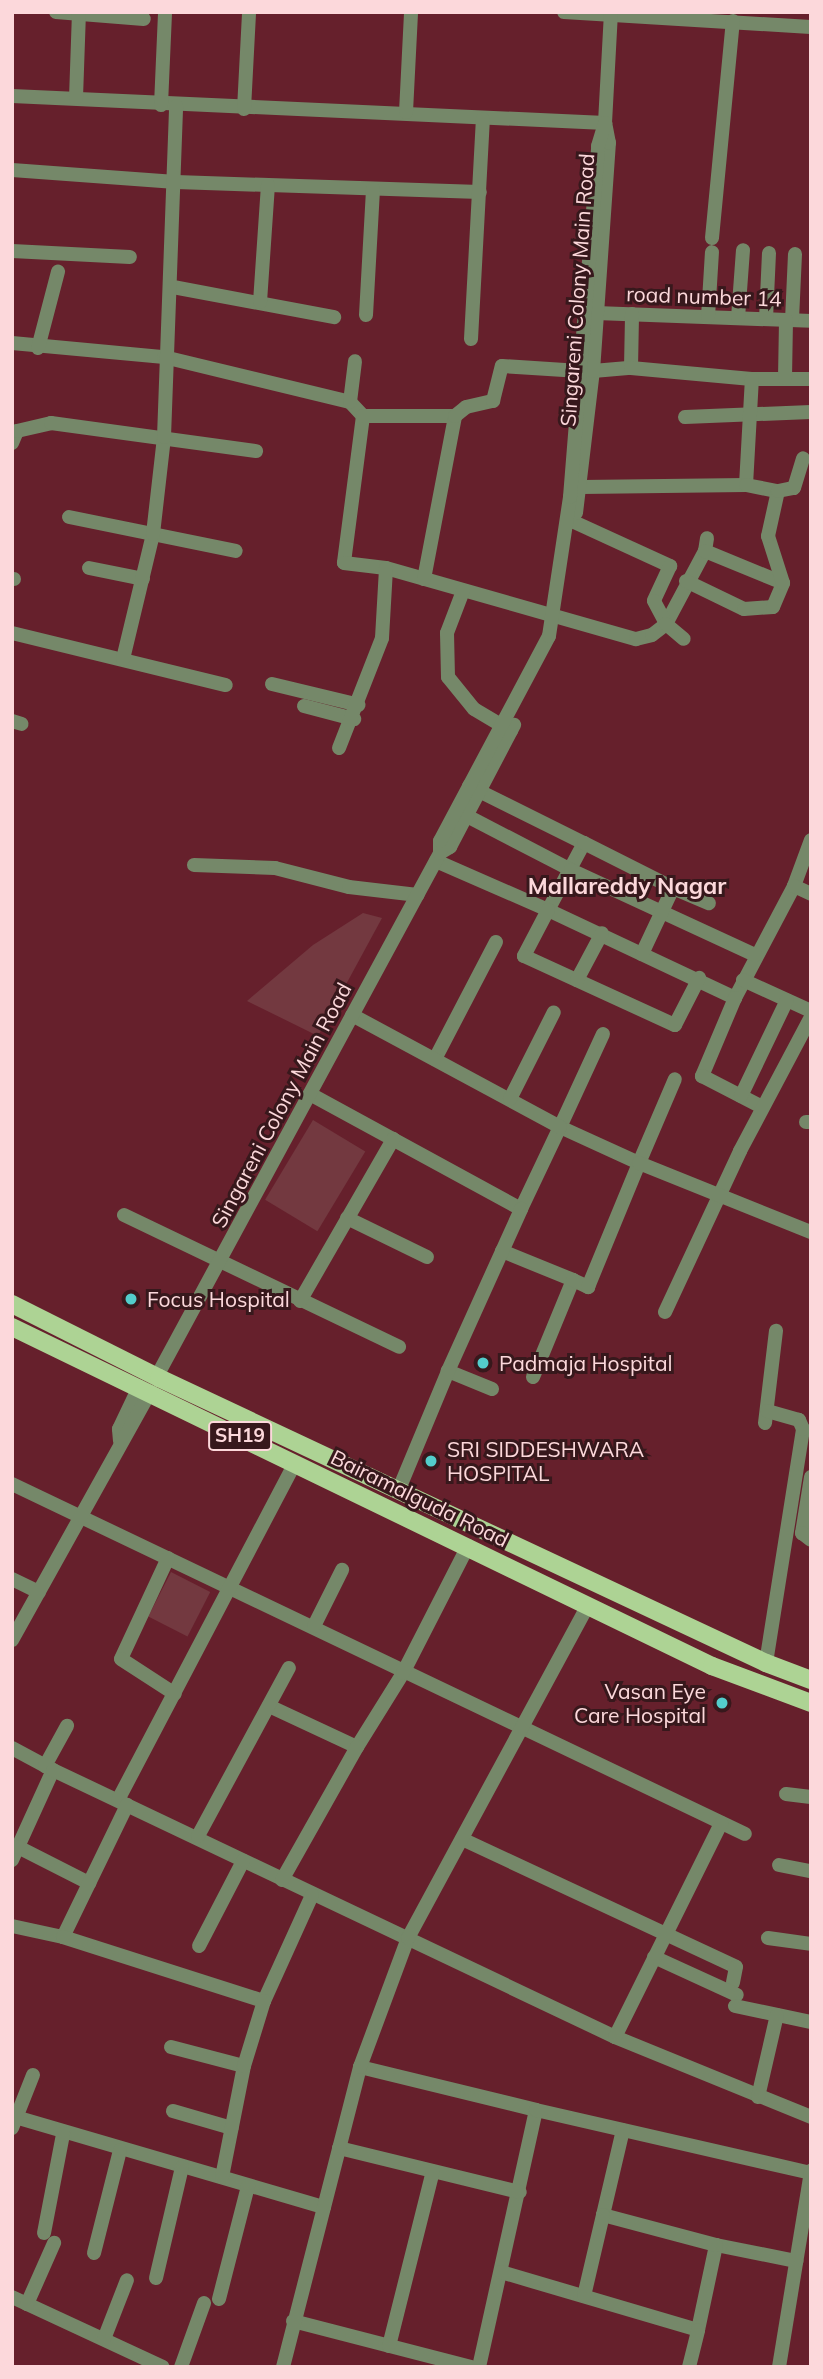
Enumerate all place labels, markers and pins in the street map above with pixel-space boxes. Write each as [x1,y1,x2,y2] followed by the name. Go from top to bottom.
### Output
[147,1286,290,1312] place label: Focus Hospital
[121,1289,141,1309] marker: Focus Hospital
[499,1350,673,1376] place label: Padmaja Hospital
[473,1353,493,1373] marker: Padmaja Hospital
[447,1436,644,1486] place label: SRI SIDDESHWARA HOSPITAL
[421,1451,441,1471] marker: SRI SIDDESHWARA HOSPITAL
[574,1678,706,1728] place label: Vasan Eye Care Hospital
[712,1693,732,1713] marker: Vasan Eye Care Hospital

